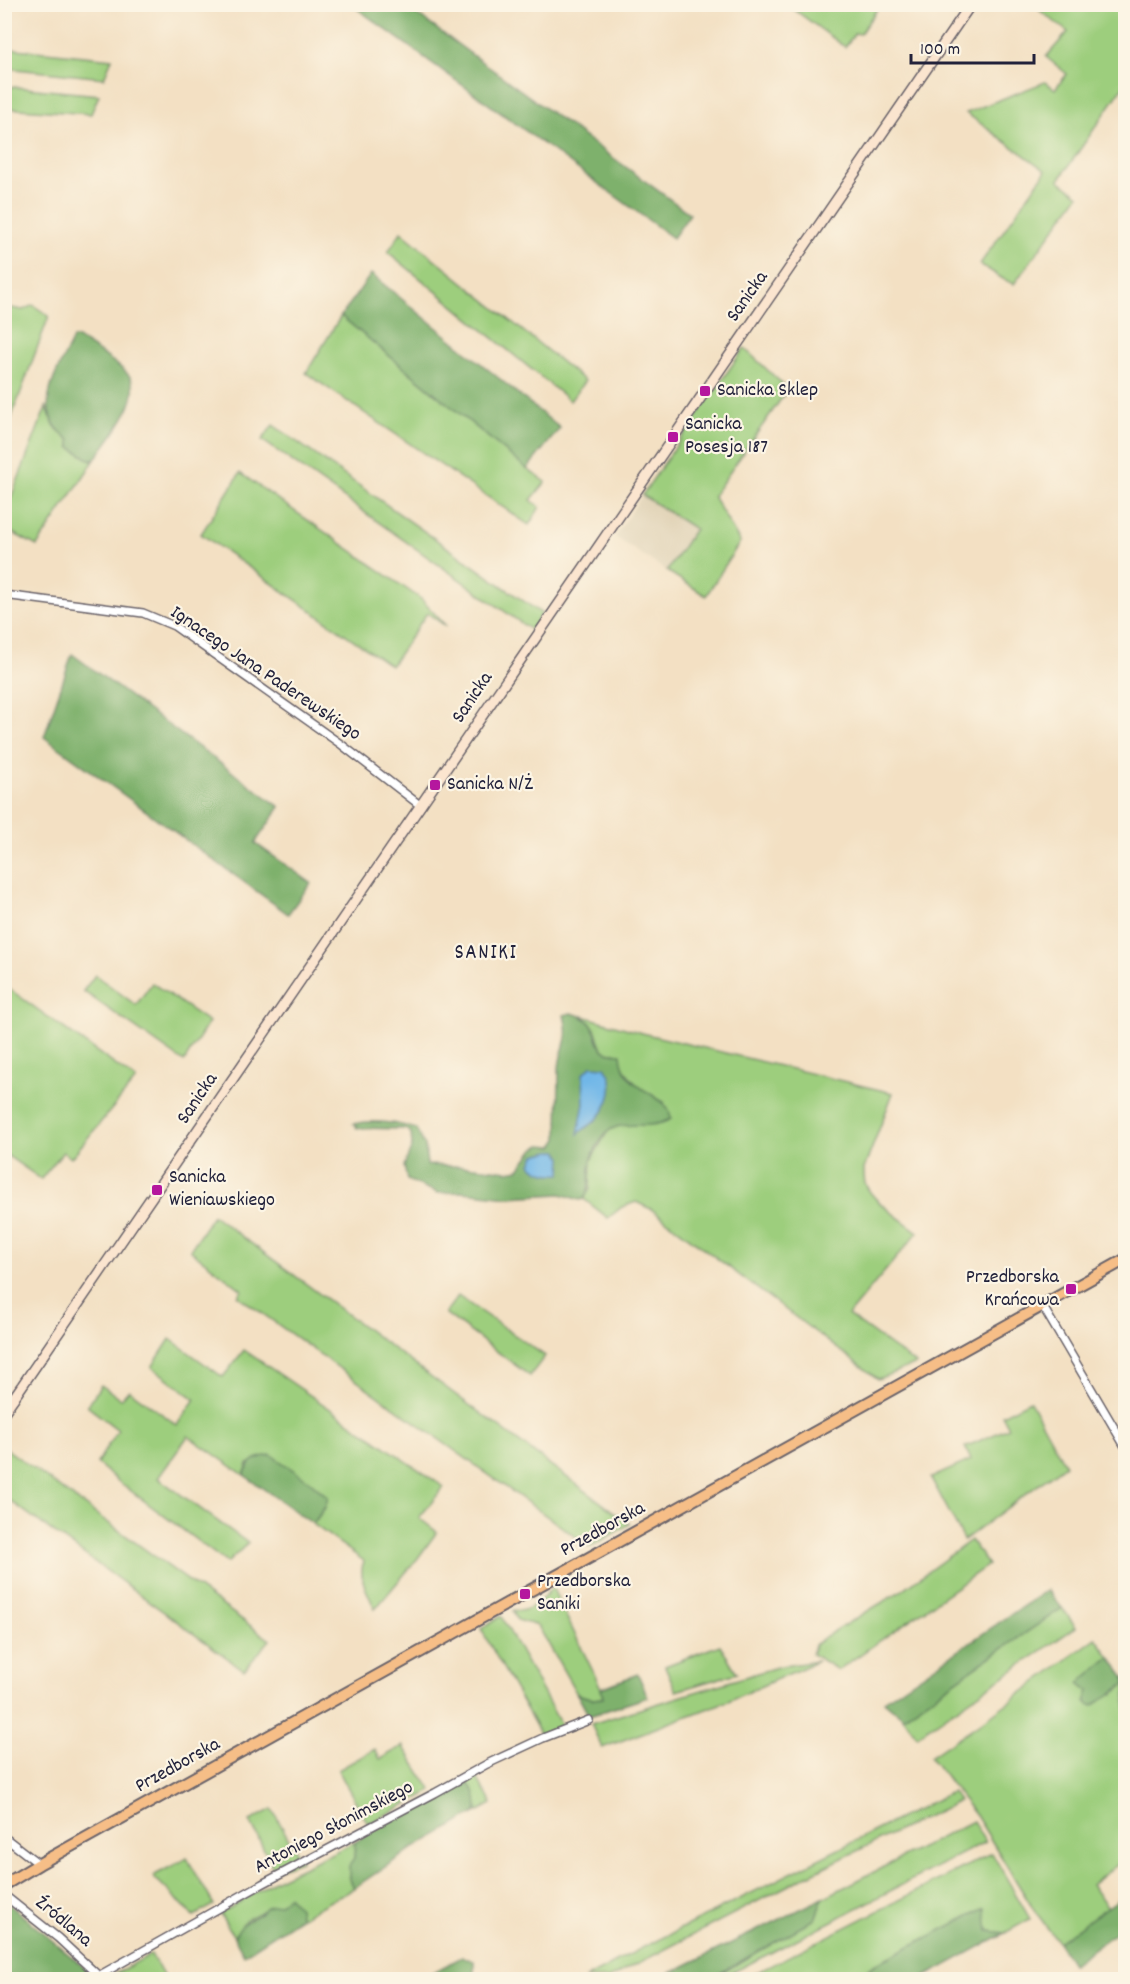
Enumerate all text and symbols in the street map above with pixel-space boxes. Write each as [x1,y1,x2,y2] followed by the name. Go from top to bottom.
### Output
[911,27,1034,65] scale bar
[920,38,960,63] text: 100 m
[720,265,776,328] street label: Sanicka
[717,377,818,405] place label: Sanicka Sklep
[698,384,712,398] marker: Sanicka Sklep
[685,411,768,462] place label: Sanicka Posesja 187
[666,430,680,444] marker: Sanicka Posesja 187
[164,599,366,749] street label: Ignacego Jana Paderewskiego
[446,666,501,729] street label: Sanicka
[447,771,533,799] place label: Sanicka N/Ż
[428,778,442,792] marker: Sanicka N/Ż
[455,939,517,969] district label: SANIKI
[171,1067,226,1130] street label: Sanicka
[169,1164,275,1215] place label: Sanicka Wieniawskiego
[150,1183,164,1197] marker: Sanicka Wieniawskiego
[966,1264,1060,1315] place label: Przedborska Krańcowa
[1064,1282,1078,1296] marker: Przedborska Krańcowa
[555,1495,651,1565] street label: Przedborska
[537,1568,631,1619] place label: Przedborska Saniki
[518,1587,532,1601] marker: Przedborska Saniki
[130,1731,226,1801] street label: Przedborska
[249,1774,419,1882] street label: Antoniego Słonimskiego
[28,1890,98,1955] street label: Źródlana

